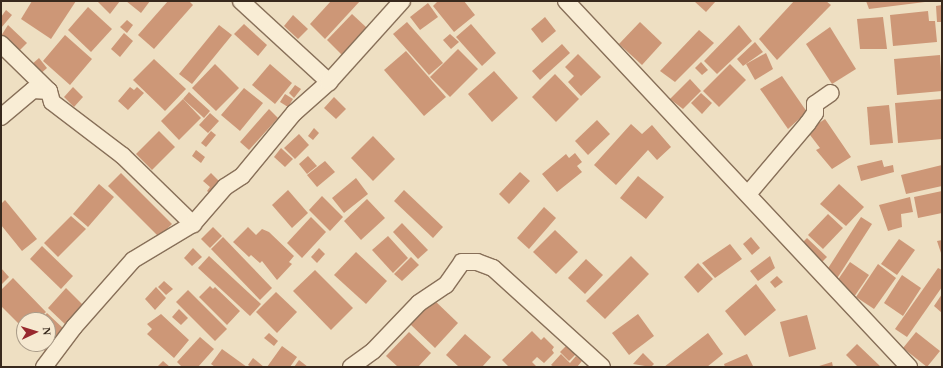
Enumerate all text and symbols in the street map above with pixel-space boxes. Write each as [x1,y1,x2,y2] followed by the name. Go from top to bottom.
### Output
[16,312,56,352] north arrow
[41,327,53,336] text: N

